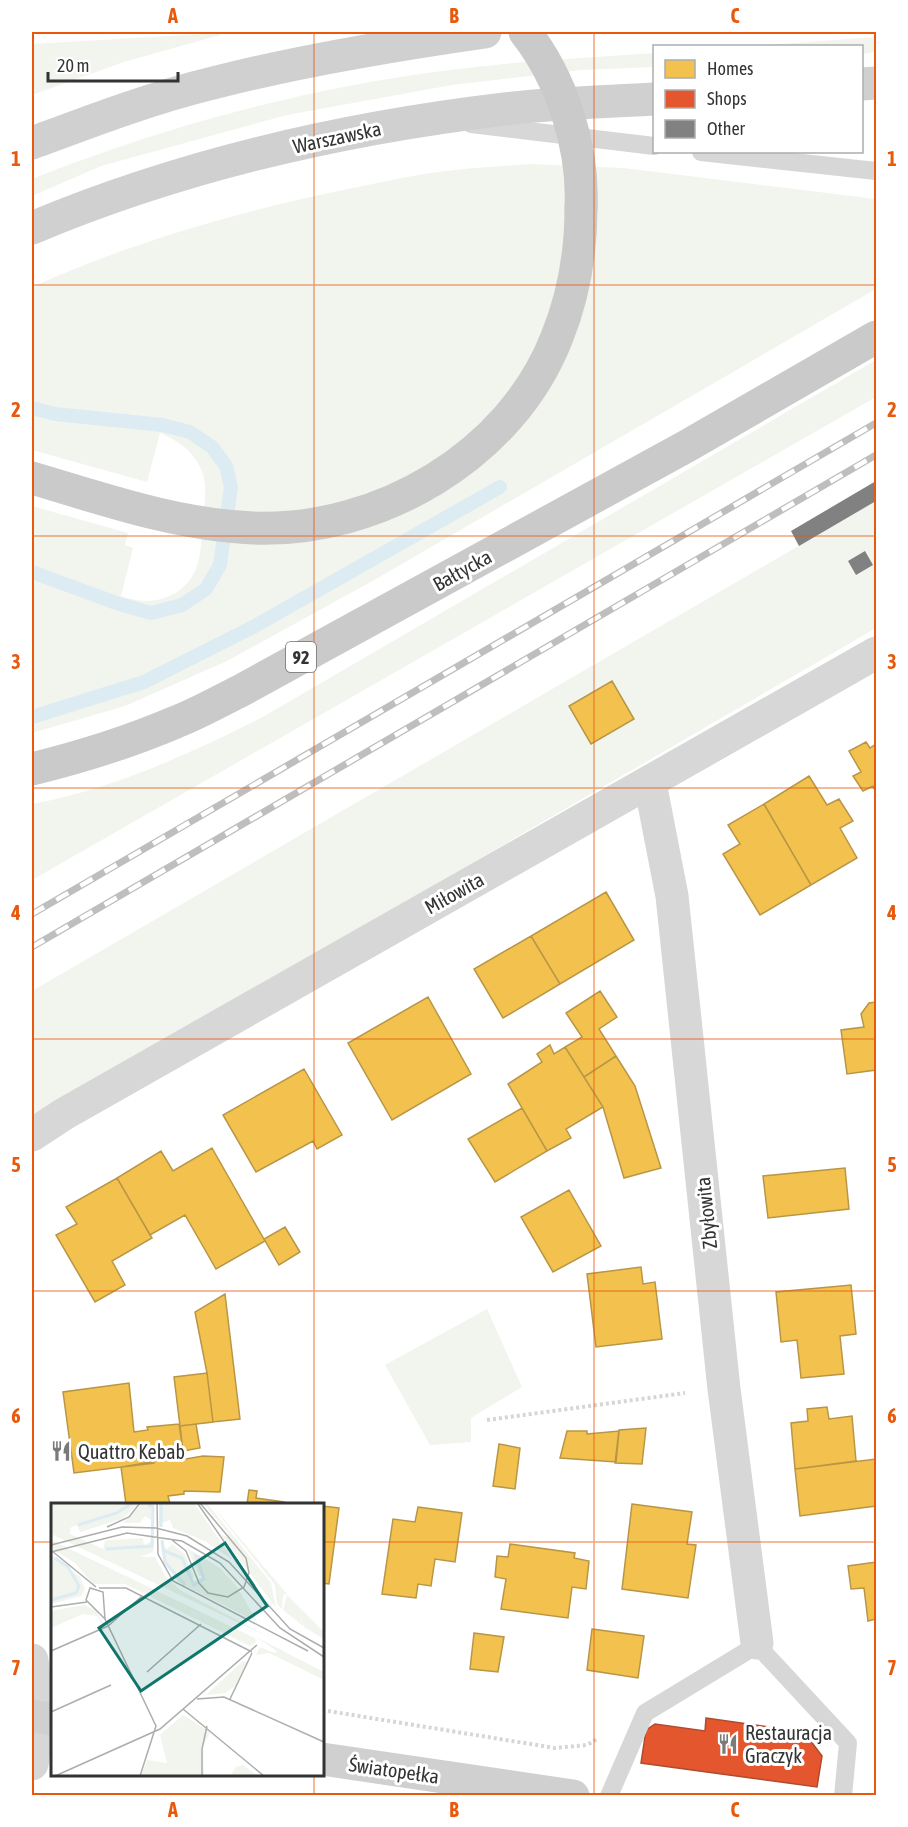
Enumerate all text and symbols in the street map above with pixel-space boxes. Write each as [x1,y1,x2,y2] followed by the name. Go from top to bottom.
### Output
[167,4,178,27] text: A
[449,4,459,27] text: B
[731,4,740,27] text: C
[48,45,178,83] scale bar
[653,45,863,153] legend
[57,55,89,76] text: 20 m
[707,58,753,79] text: Homes
[707,88,747,109] text: Shops
[291,116,383,158] street label: Warszawska
[707,118,746,139] text: Other
[11,147,21,170] text: 1
[887,147,897,170] text: 1
[11,398,21,421] text: 2
[887,398,897,421] text: 2
[429,545,495,595] street label: Bałtycka
[286,642,316,672] road number: 92
[11,650,21,673] text: 3
[887,650,897,673] text: 3
[420,867,488,919] street label: Miłowita
[10,901,21,924] text: 4
[886,901,897,924] text: 4
[11,1153,21,1176] text: 5
[887,1153,897,1176] text: 5
[691,1176,721,1250] street label: Zbyłowita
[11,1404,21,1427] text: 6
[887,1404,897,1427] text: 6
[49,1439,73,1463] restaurant icon: Quattro Kebab
[78,1440,185,1463] place label: Quattro Kebab
[51,1503,324,1776] inset map
[11,1656,21,1679] text: 7
[887,1656,897,1679] text: 7
[745,1721,832,1767] place label: Restauracja Graczyk
[716,1732,740,1756] restaurant icon: Restauracja Graczyk
[347,1752,441,1788] street label: Światopełka
[167,1798,178,1821] text: A
[449,1798,459,1821] text: B
[731,1798,740,1821] text: C

